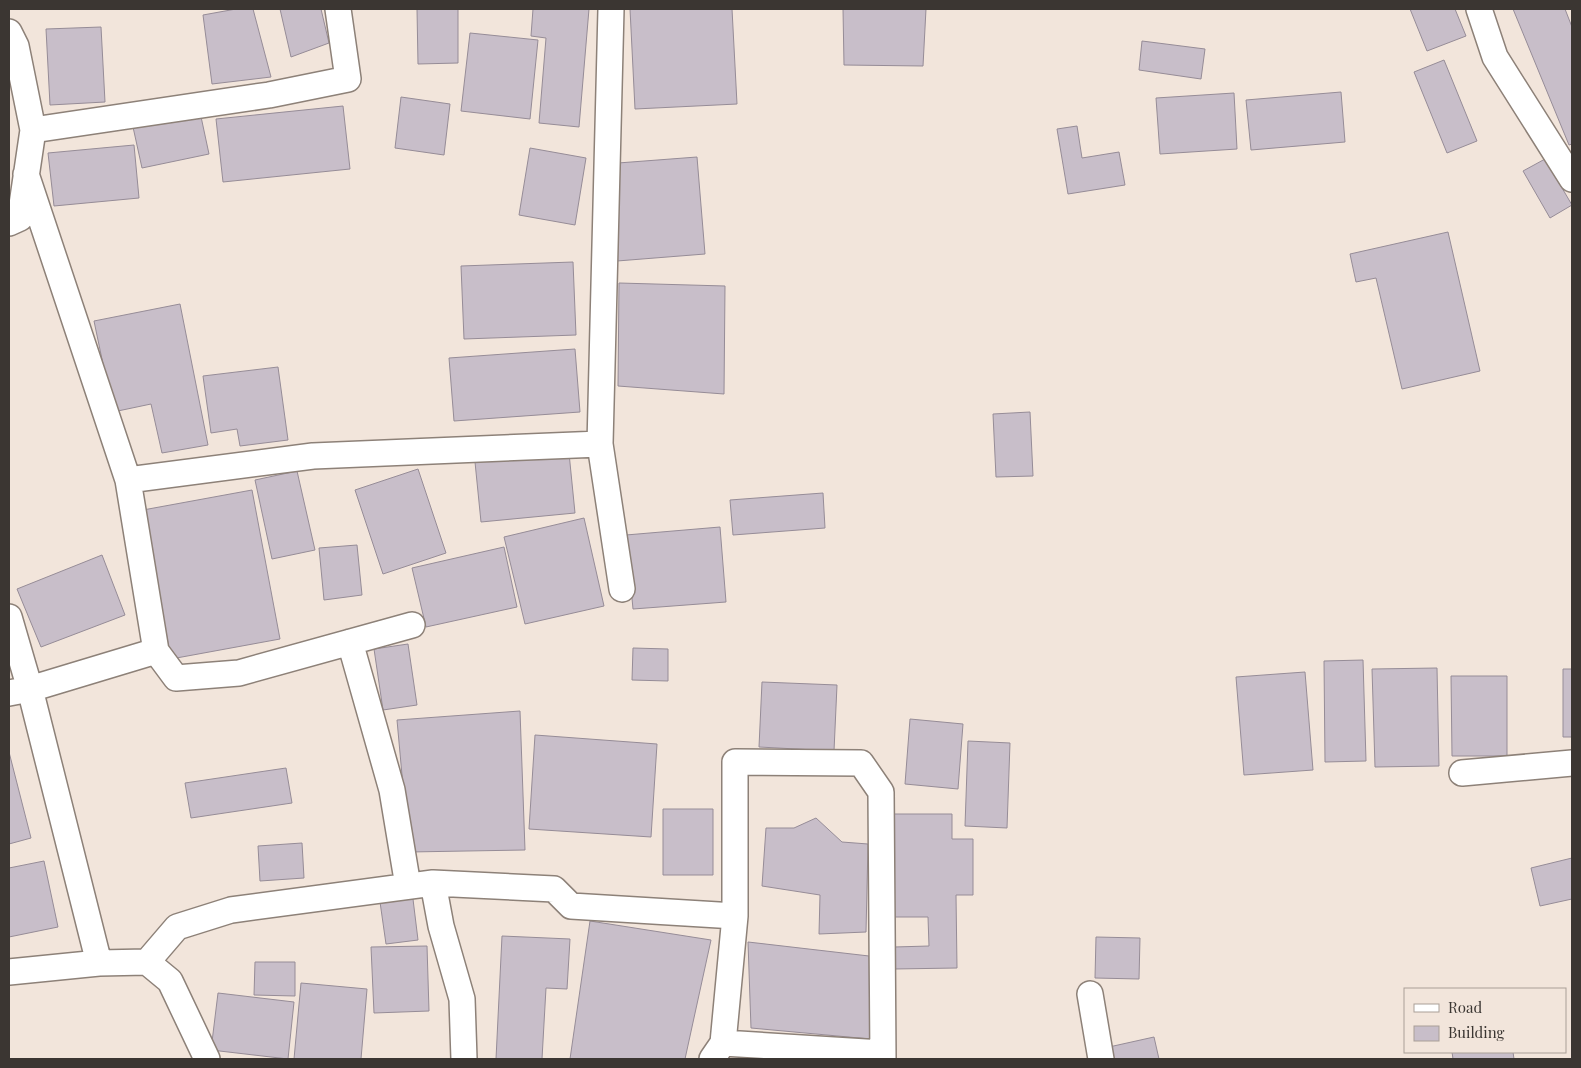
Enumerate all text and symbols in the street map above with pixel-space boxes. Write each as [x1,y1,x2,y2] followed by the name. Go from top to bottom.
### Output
[1404,988,1566,1053] legend
[1448,997,1482,1017] text: Road
[1448,1022,1505,1042] text: Building

